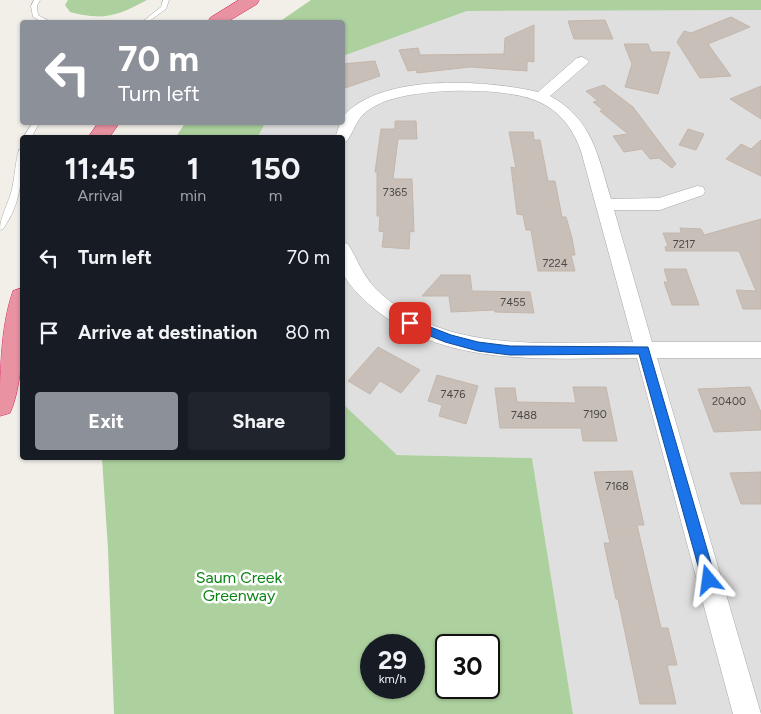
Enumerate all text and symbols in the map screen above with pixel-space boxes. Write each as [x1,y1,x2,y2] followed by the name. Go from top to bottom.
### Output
[118,38,199,80] text: 70 m
[35,40,100,105] icon: left
[118,80,200,107] text: Turn left
[65,150,135,187] text: 11:45
[187,150,199,187] text: 1
[251,150,300,187] text: 150
[77,186,123,205] text: Arrival
[180,186,206,205] text: min
[269,186,282,205] text: m
[383,186,407,199] house number: 7365
[673,238,695,251] house number: 7217
[35,244,63,272] icon: left
[78,246,152,269] text: Turn left
[287,246,330,269] text: 70 m
[542,257,568,270] house number: 7224
[500,296,526,309] house number: 7455
[389,302,431,344] pin
[396,309,424,337] icon: arrive
[35,319,63,347] icon: arrive
[78,321,257,344] text: Arrive at destination
[285,321,330,344] text: 80 m
[441,388,465,401] house number: 7476
[35,392,178,450] button: Exit
[188,392,330,450] button: Share
[712,395,746,408] house number: 20400
[583,408,607,421] house number: 7190
[511,409,537,422] house number: 7488
[605,480,629,493] house number: 7168
[682,553,734,605] position arrow
[196,568,283,605] park label: Saum Creek Greenway
[435,634,500,699] speed limit sign: 30
[378,645,407,675] text: 29
[379,672,406,686] text: km/h

